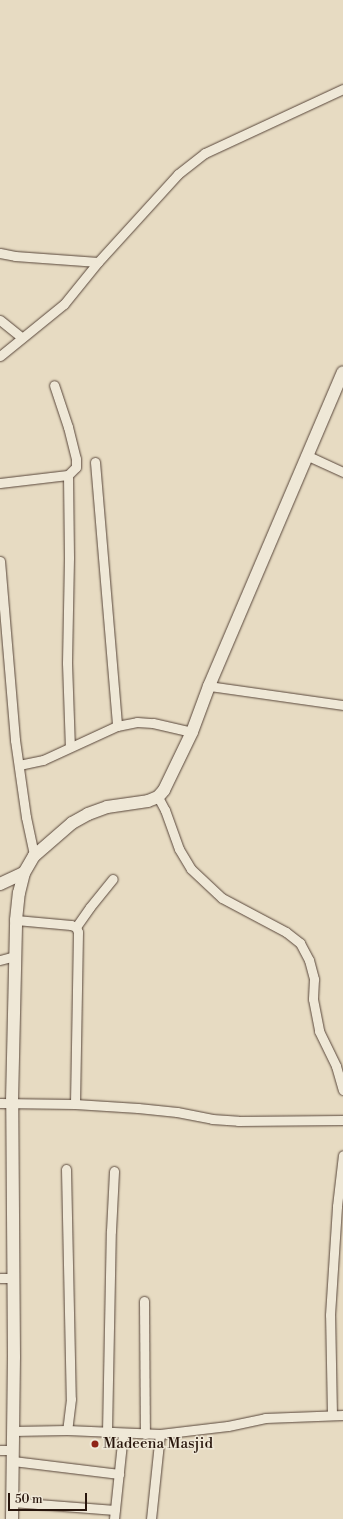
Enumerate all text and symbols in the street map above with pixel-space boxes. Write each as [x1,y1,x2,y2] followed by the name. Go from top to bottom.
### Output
[103,1435,213,1453] place label: Madeena Masjid
[90,1439,100,1449] marker: Madeena Masjid
[10,1485,89,1511] scale bar
[15,1492,43,1507] text: 50 m

